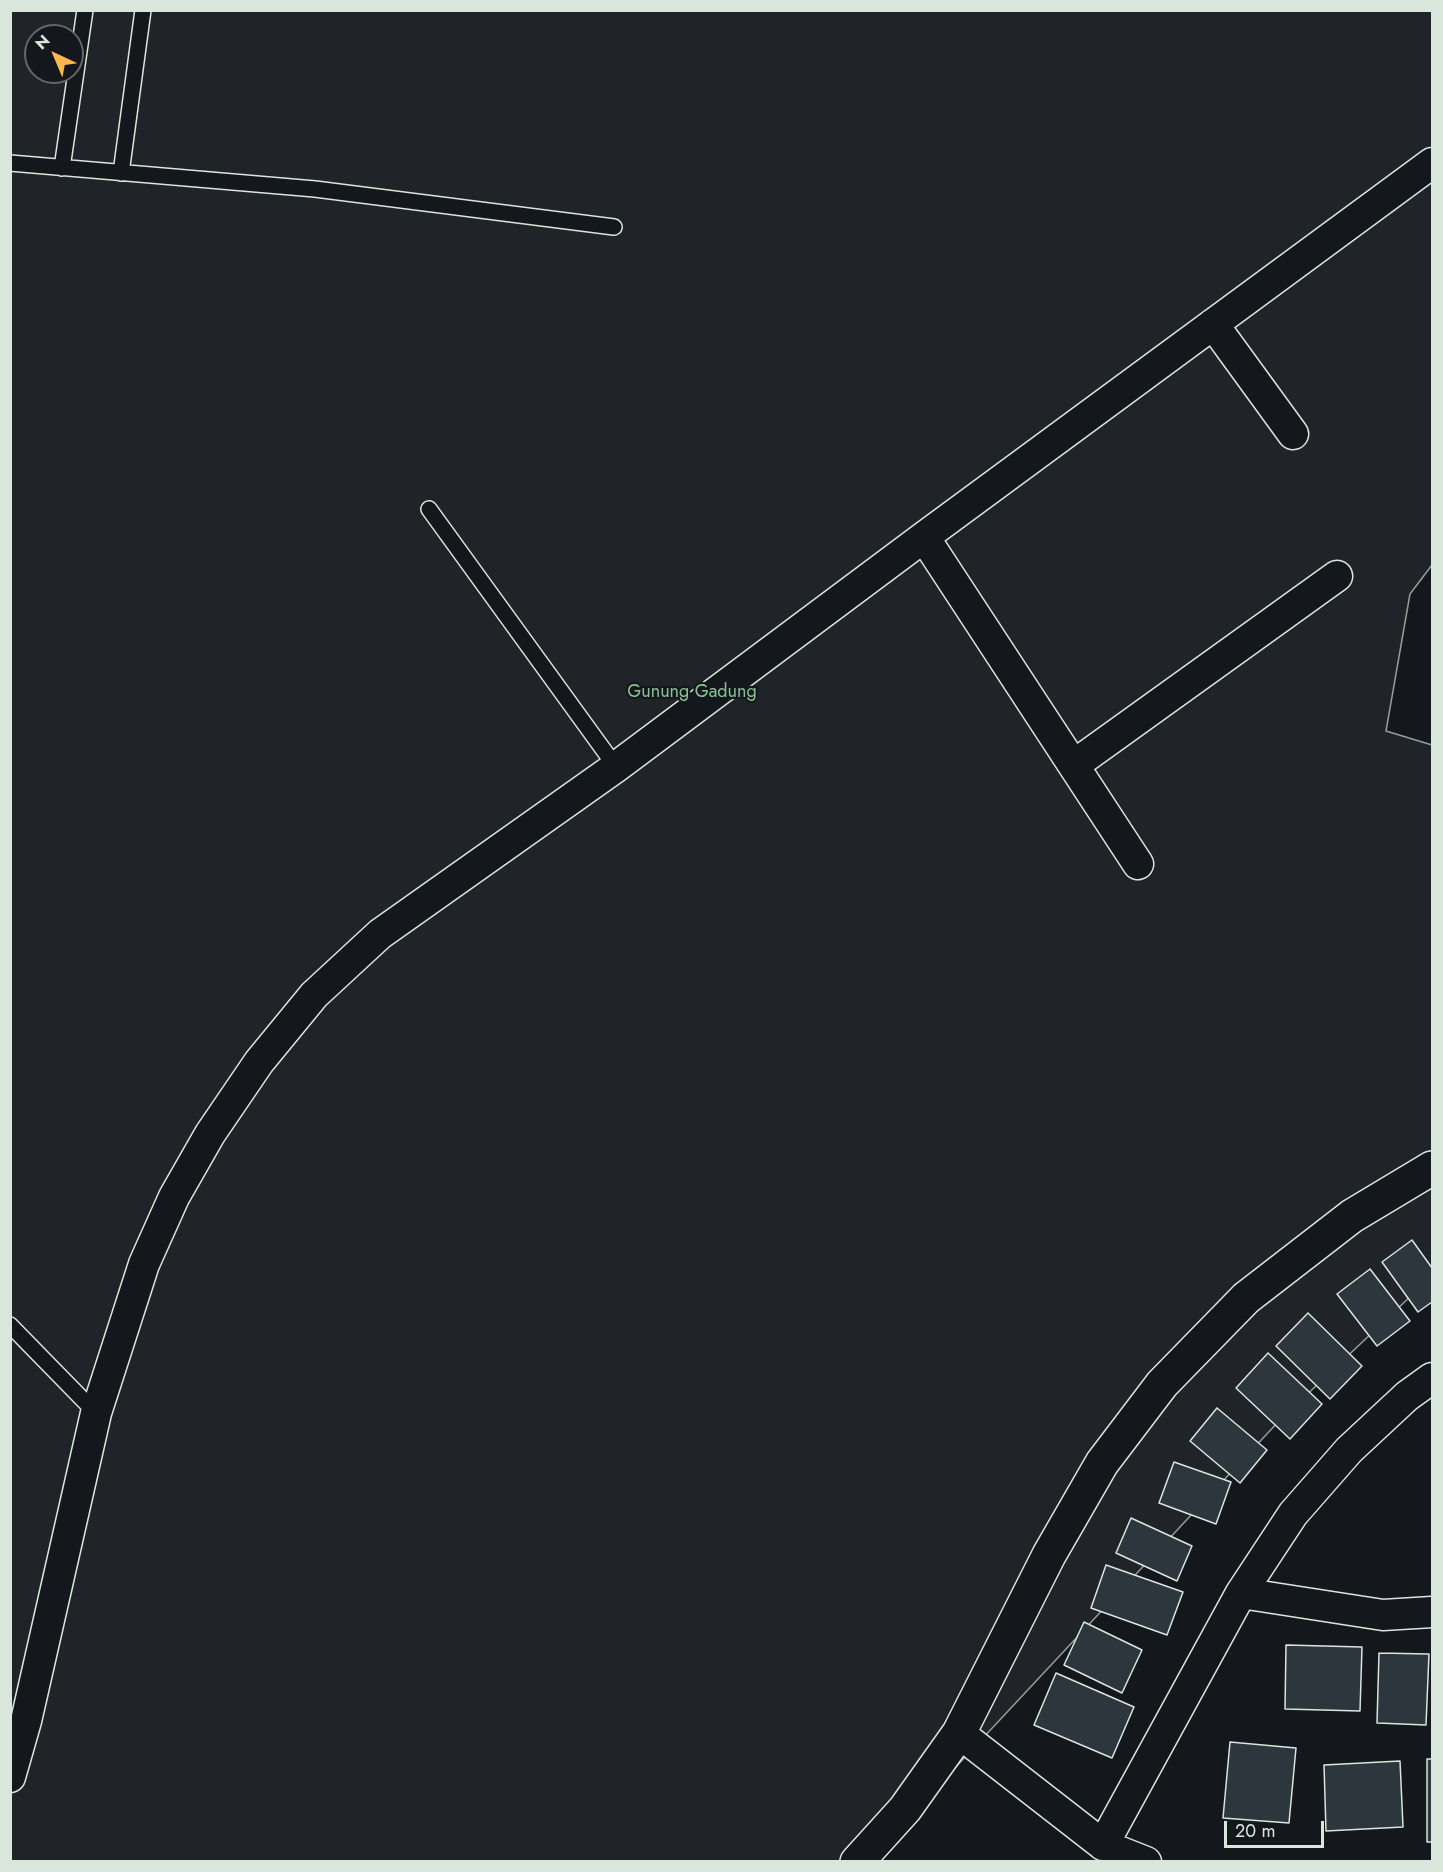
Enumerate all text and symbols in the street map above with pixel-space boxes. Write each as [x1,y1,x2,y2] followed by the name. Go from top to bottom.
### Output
[24,24,84,84] north arrow
[30,29,55,55] text: N
[627,682,757,704] park label: Gunung Gadung
[1227,1809,1328,1847] scale bar
[1235,1818,1275,1844] text: 20 m

